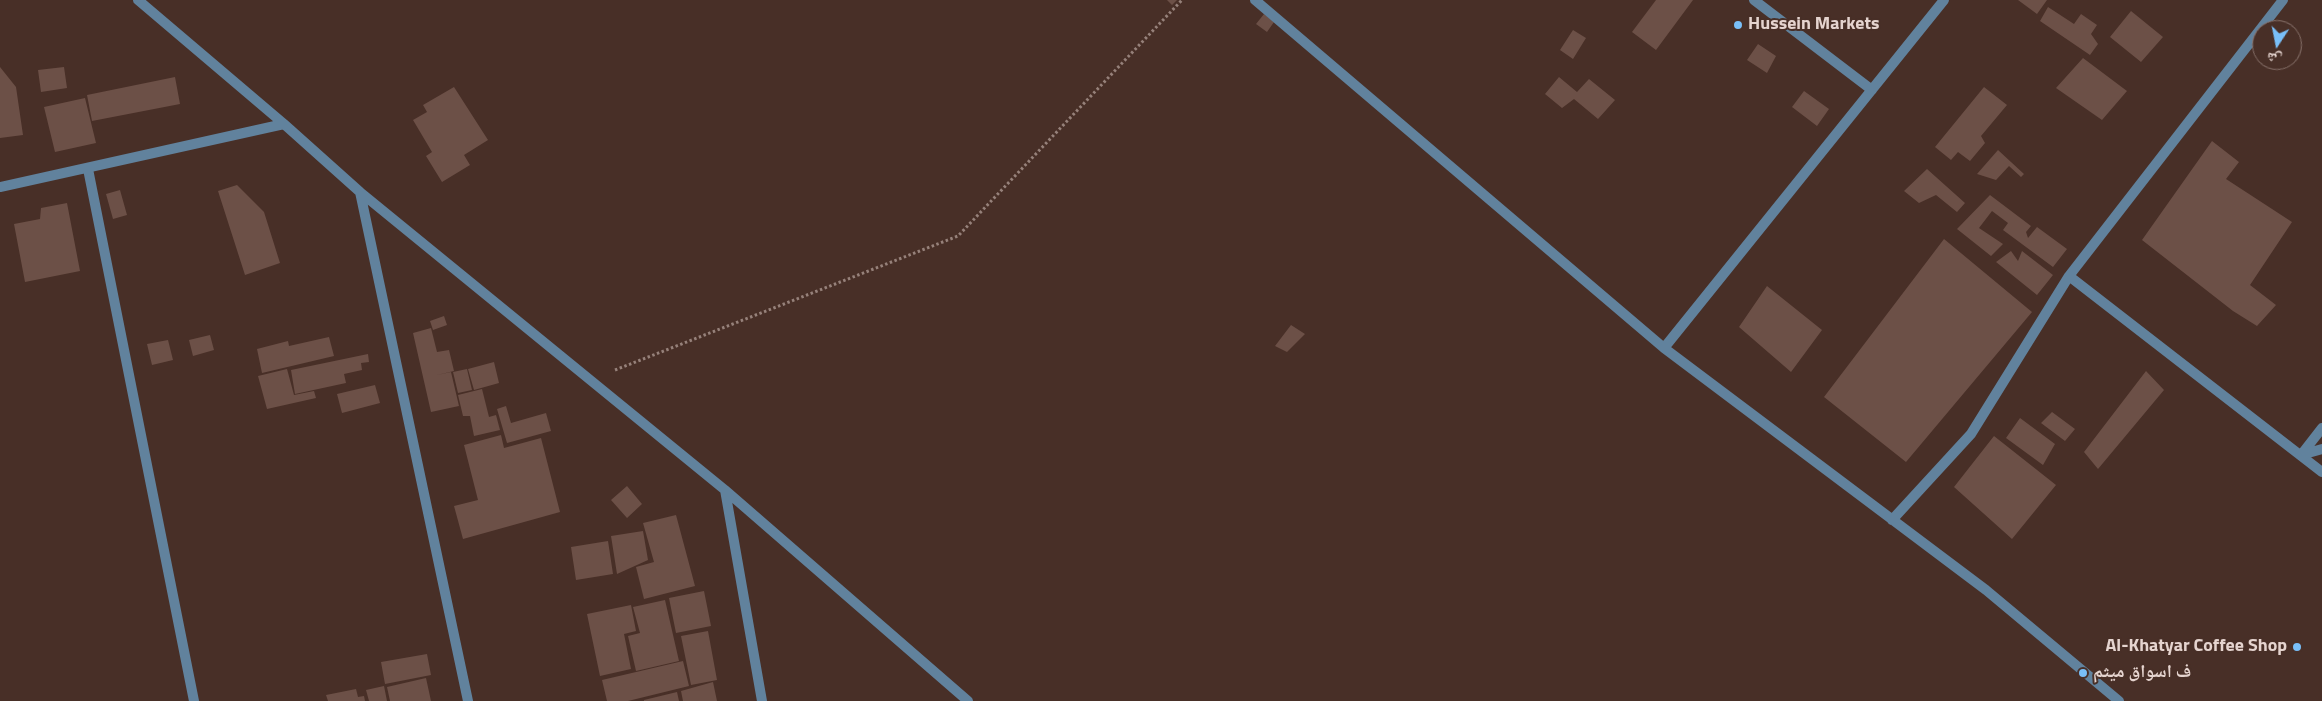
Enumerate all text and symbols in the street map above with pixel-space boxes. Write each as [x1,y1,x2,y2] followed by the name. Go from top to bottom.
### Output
[1748,14,1880,36] place label: Hussein Markets
[1732,19,1744,31] marker: Hussein Markets
[2252,20,2302,70] north arrow
[2265,48,2284,71] text: ش
[2105,636,2287,658] place label: Al-Khatyar Coffee Shop
[2291,641,2303,653] marker: Al-Khatyar Coffee Shop
[2093,662,2191,684] place label: ف اسواق ميثم
[2077,667,2089,679] marker: ف اسواق ميثم

